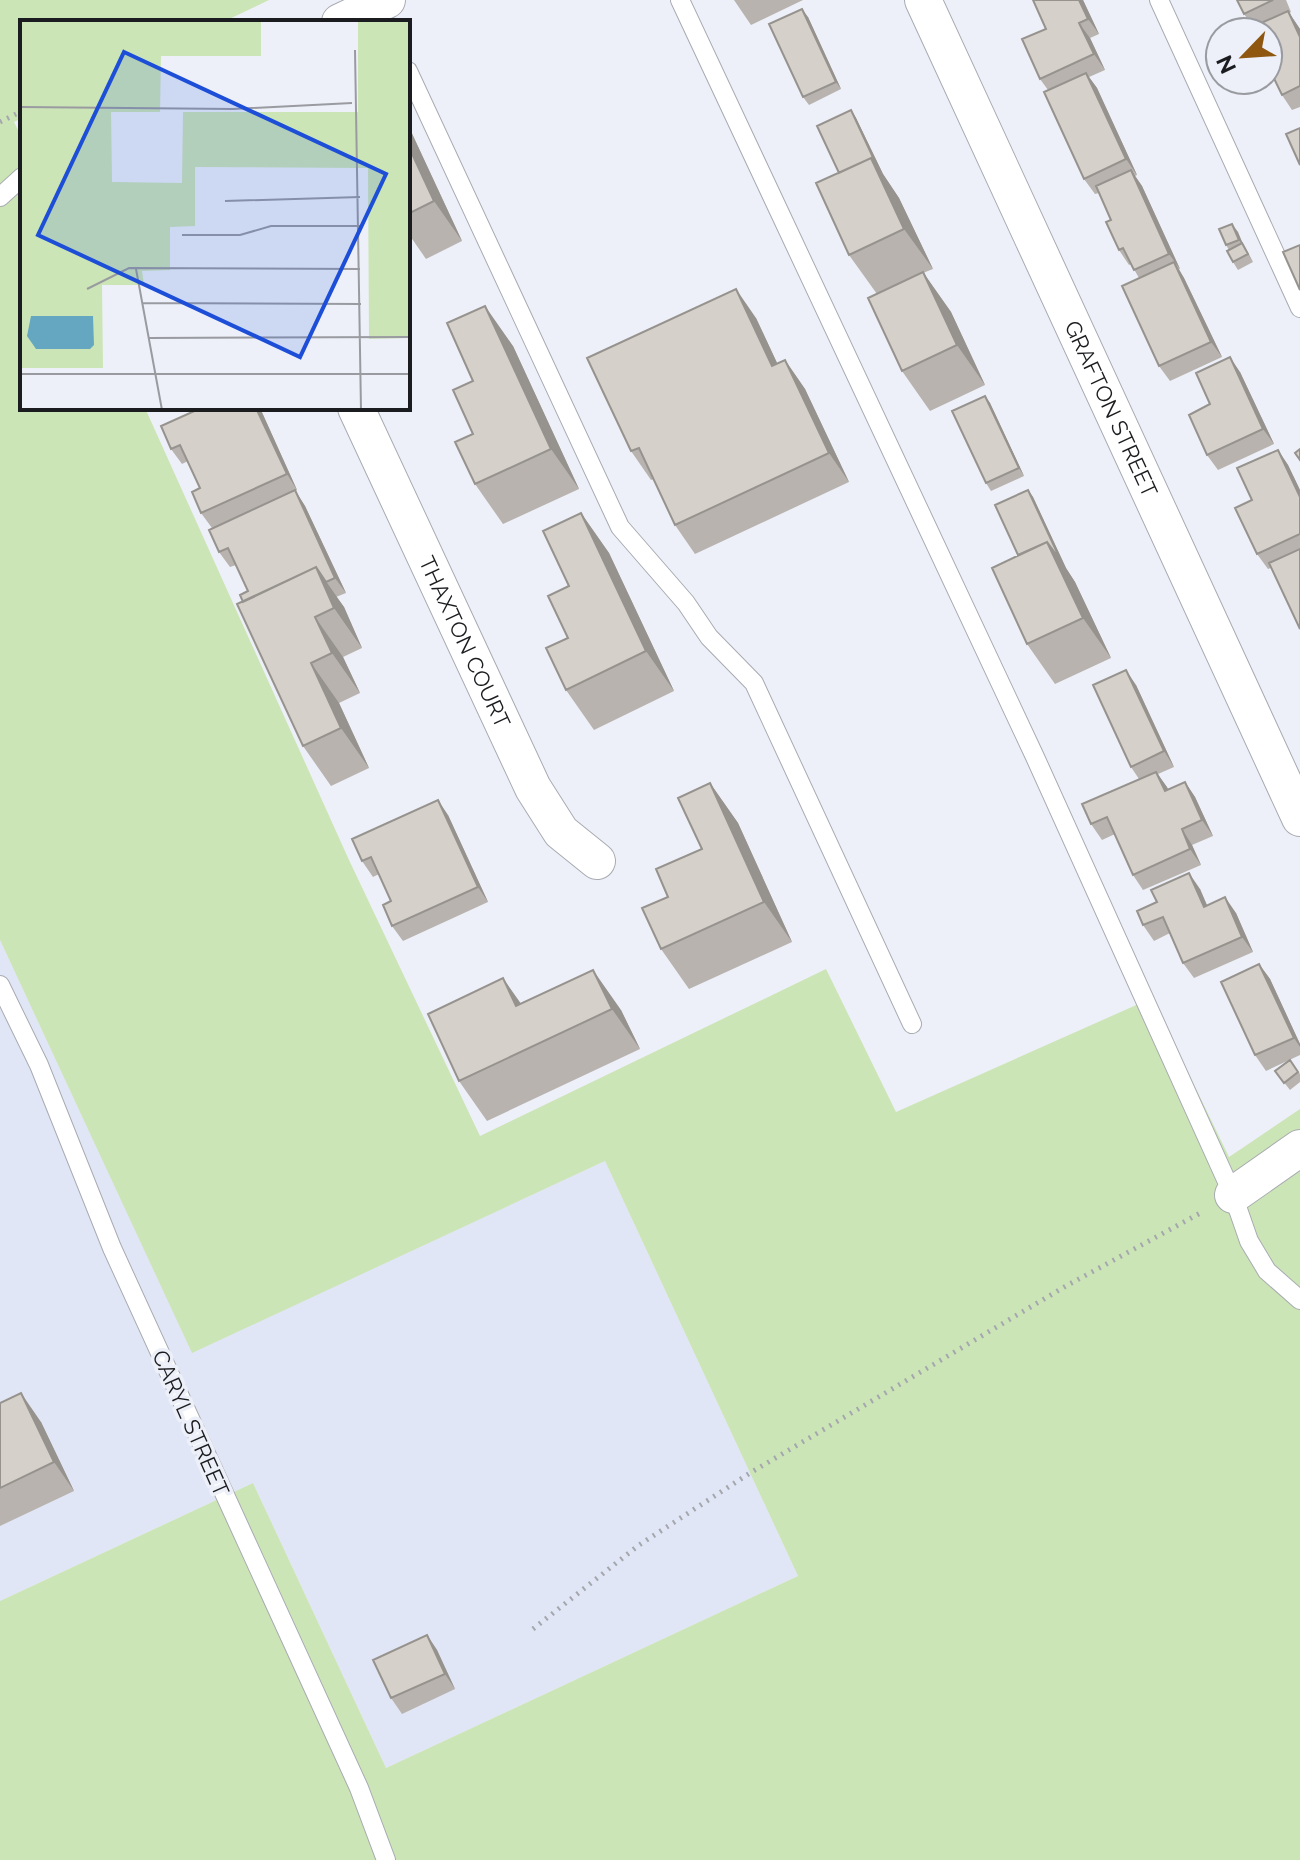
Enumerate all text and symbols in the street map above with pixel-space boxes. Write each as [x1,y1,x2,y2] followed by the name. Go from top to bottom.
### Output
[1204,16,1284,96] north arrow
[20,20,410,410] inset map
[1211,51,1241,78] text: N
[1060,316,1163,502] street label: GRAFTON STREET
[414,552,516,732] street label: THAXTON COURT
[147,1346,235,1500] street label: CARYL STREET

